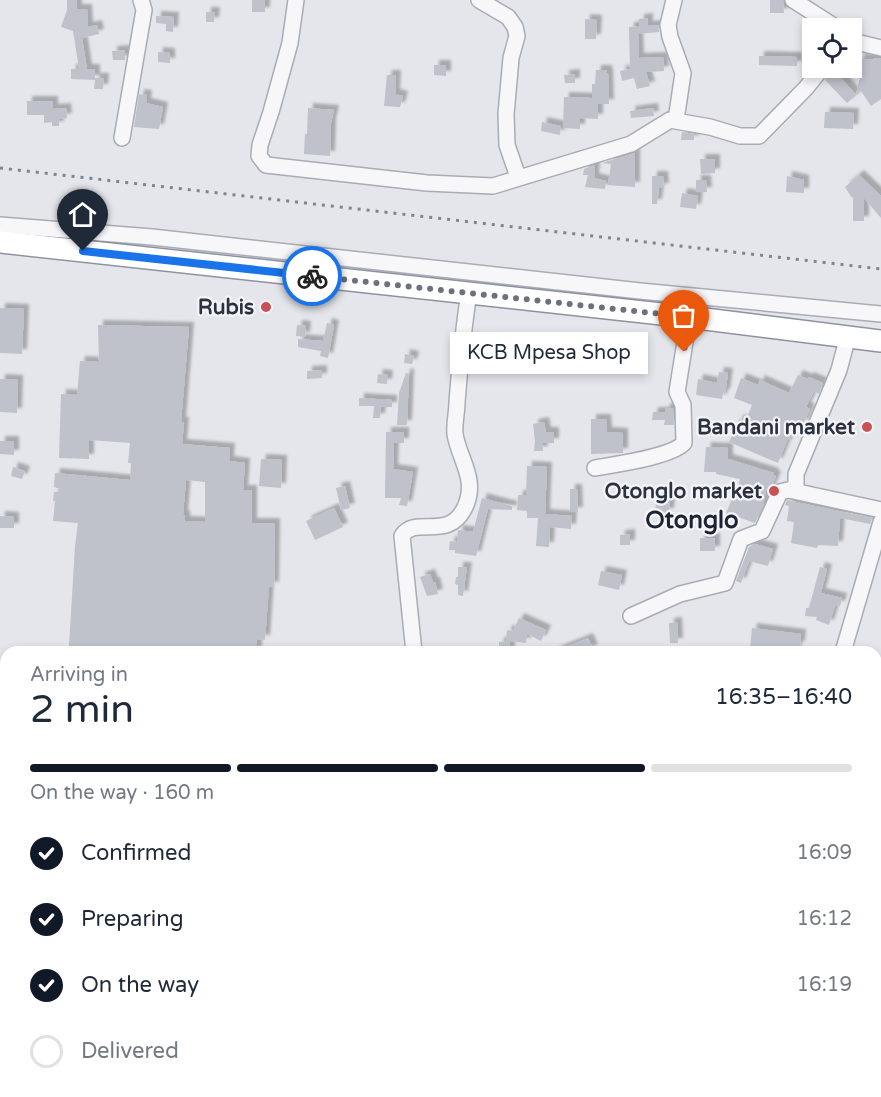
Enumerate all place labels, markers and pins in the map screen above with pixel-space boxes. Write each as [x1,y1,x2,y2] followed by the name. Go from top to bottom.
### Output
[57,189,108,251] pin
[658,290,709,352] pin
[198,295,254,320] place label: Rubis
[259,300,273,314] marker: Rubis
[450,331,648,373] callout: KCB Mpesa Shop
[697,415,855,440] place label: Bandani market
[860,420,874,434] marker: Bandani market
[605,479,762,504] place label: Otonglo market
[767,484,781,498] marker: Otonglo market

